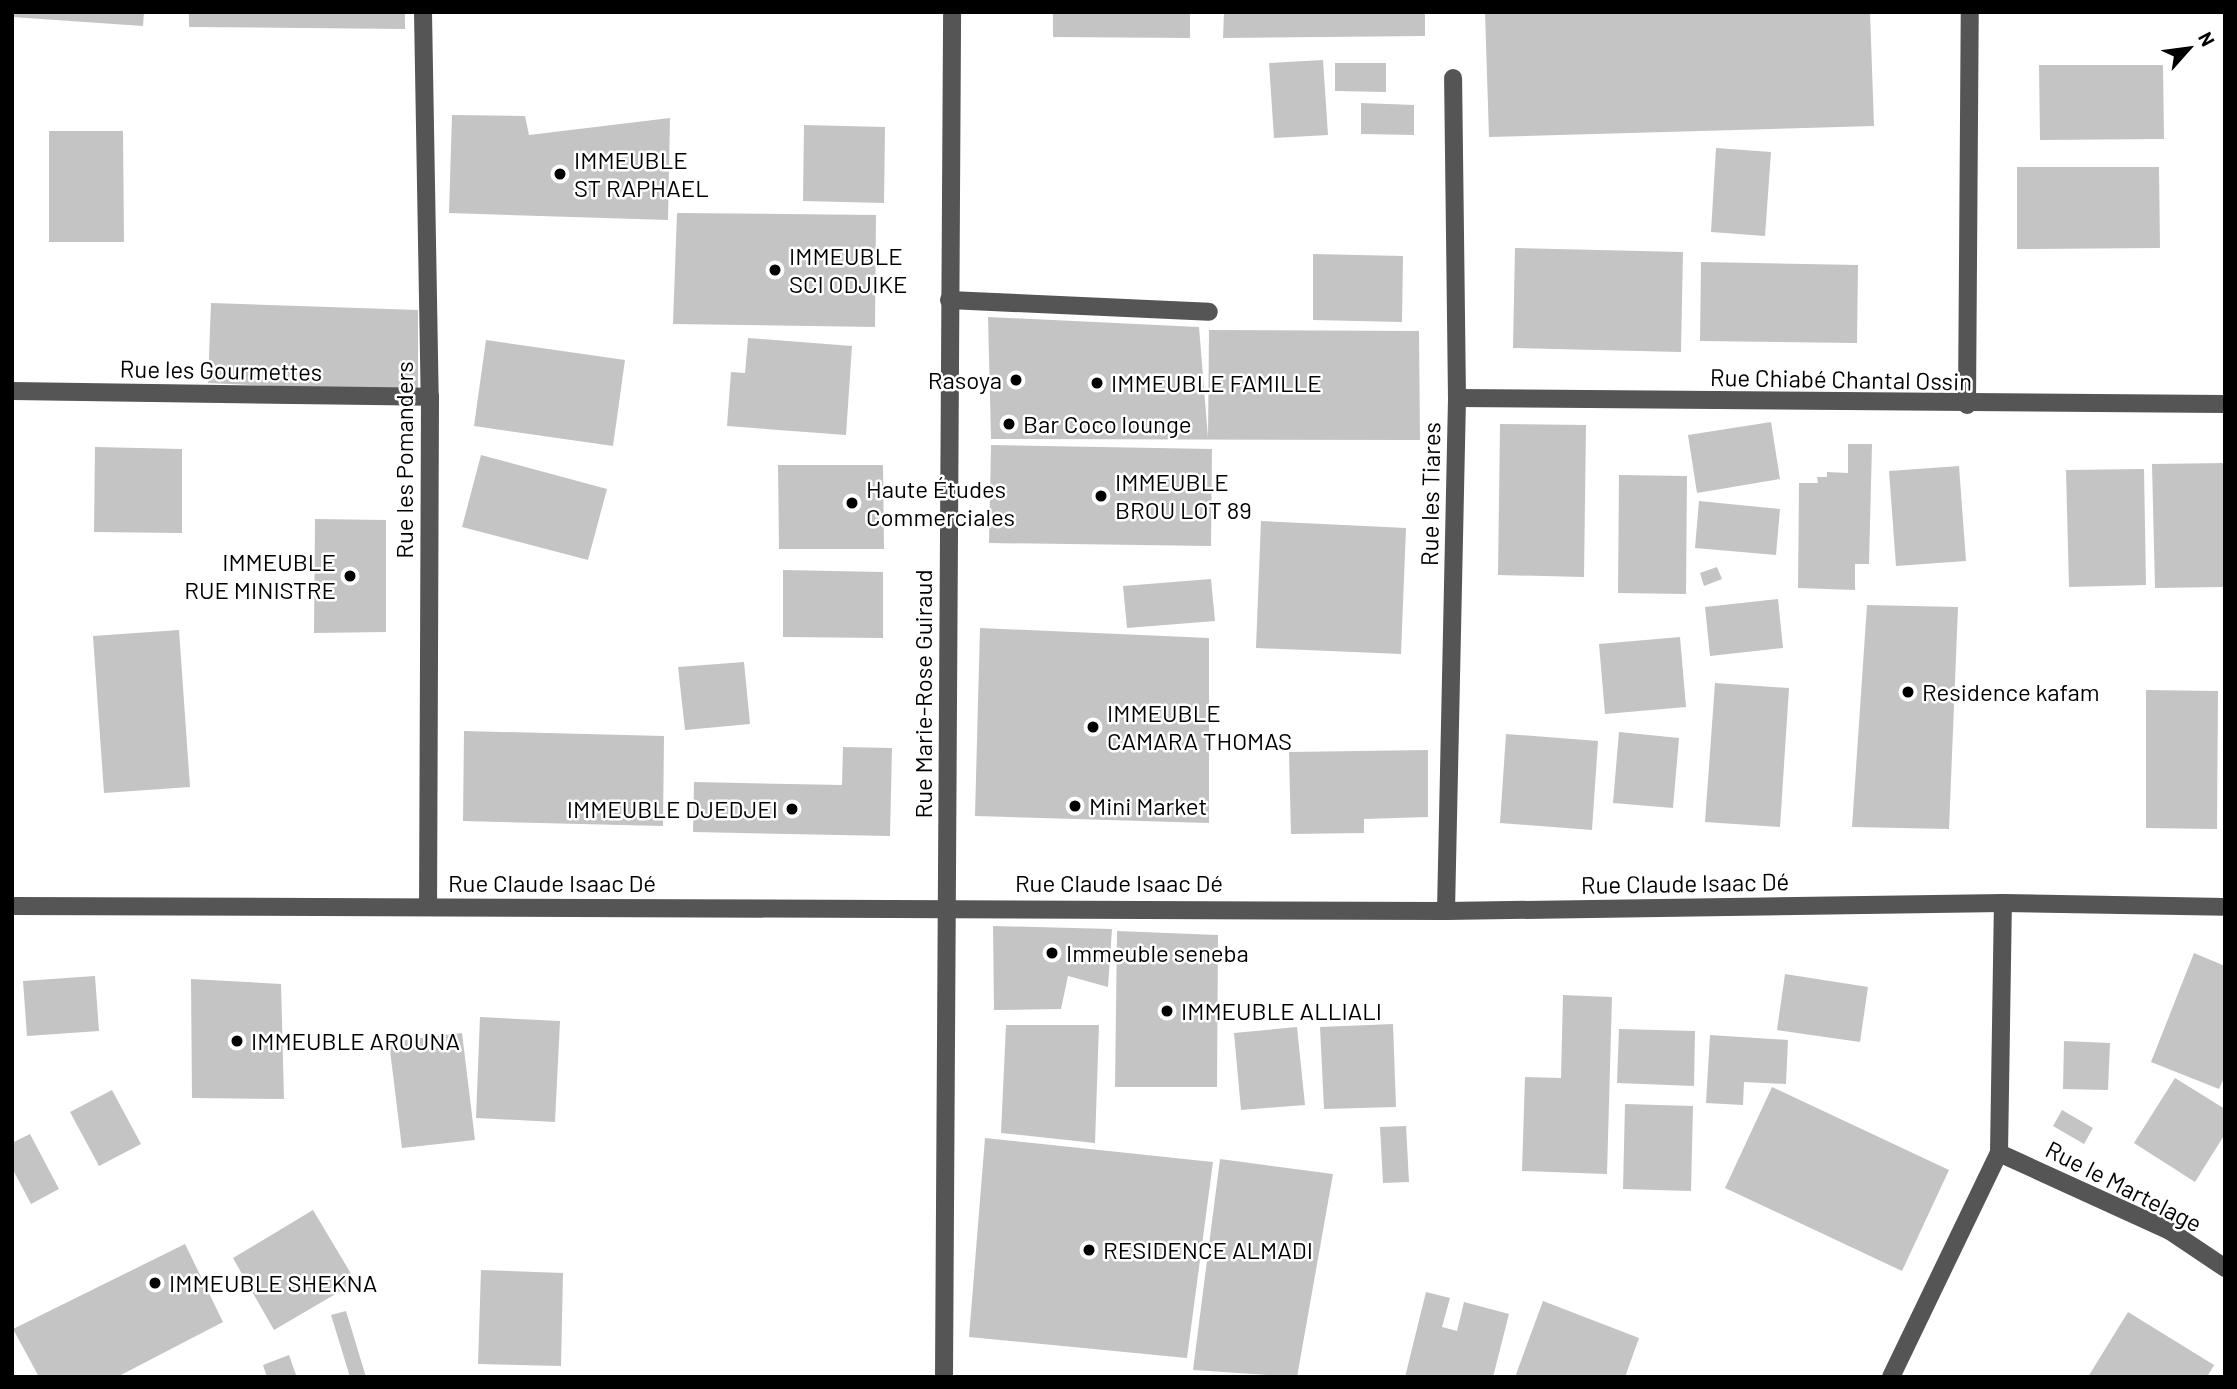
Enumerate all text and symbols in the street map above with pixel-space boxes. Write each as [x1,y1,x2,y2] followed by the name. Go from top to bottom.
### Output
[2153,14,2223,84] north arrow
[2194,28,2220,50] text: N
[574,146,709,202] place label: IMMEUBLE ST RAPHAEL
[552,166,568,182] marker: IMMEUBLE ST RAPHAEL
[789,242,908,298] place label: IMMEUBLE SCI ODJIKE
[767,262,783,278] marker: IMMEUBLE SCI ODJIKE
[120,354,322,386] street label: Rue les Gourmettes
[390,361,418,559] street label: Rue les Pomanders
[1710,362,1972,396] street label: Rue Chiabé Chantal Ossin
[928,366,1002,394] place label: Rasoya
[1111,369,1322,397] place label: IMMEUBLE FAMILLE
[1008,372,1024,388] marker: Rasoya
[1089,375,1105,391] marker: IMMEUBLE FAMILLE
[1023,410,1192,438] place label: Bar Coco lounge
[1001,416,1017,432] marker: Bar Coco lounge
[1414,422,1446,566] street label: Rue les Tiares
[1115,468,1252,524] place label: IMMEUBLE BROU LOT 89
[866,475,1015,531] place label: Haute Études Commerciales
[1093,488,1109,504] marker: IMMEUBLE BROU LOT 89
[844,495,860,511] marker: Haute Études Commerciales
[184,548,336,604] place label: IMMEUBLE RUE MINISTRE
[342,568,358,584] marker: IMMEUBLE RUE MINISTRE
[909,569,937,819] street label: Rue Marie-Rose Guiraud
[1922,678,2100,706] place label: Residence kafam
[1900,684,1916,700] marker: Residence kafam
[1107,699,1292,755] place label: IMMEUBLE CAMARA THOMAS
[1085,719,1101,735] marker: IMMEUBLE CAMARA THOMAS
[1089,792,1207,820] place label: Mini Market
[567,795,778,823] place label: IMMEUBLE DJEDJEI
[1067,798,1083,814] marker: Mini Market
[784,801,800,817] marker: IMMEUBLE DJEDJEI
[1581,867,1789,899] street label: Rue Claude Isaac Dé
[448,869,656,897] street label: Rue Claude Isaac Dé
[1015,869,1223,897] street label: Rue Claude Isaac Dé
[1066,939,1249,967] place label: Immeuble seneba
[1044,945,1060,961] marker: Immeuble seneba
[1181,997,1382,1025] place label: IMMEUBLE ALLIALI
[1159,1003,1175,1019] marker: IMMEUBLE ALLIALI
[251,1027,460,1055] place label: IMMEUBLE AROUNA
[229,1033,245,1049] marker: IMMEUBLE AROUNA
[2041,1134,2207,1238] street label: Rue le Martelage
[1103,1236,1313,1264] place label: RESIDENCE ALMADI
[1081,1242,1097,1258] marker: RESIDENCE ALMADI
[169,1269,377,1297] place label: IMMEUBLE SHEKNA
[147,1275,163,1291] marker: IMMEUBLE SHEKNA

